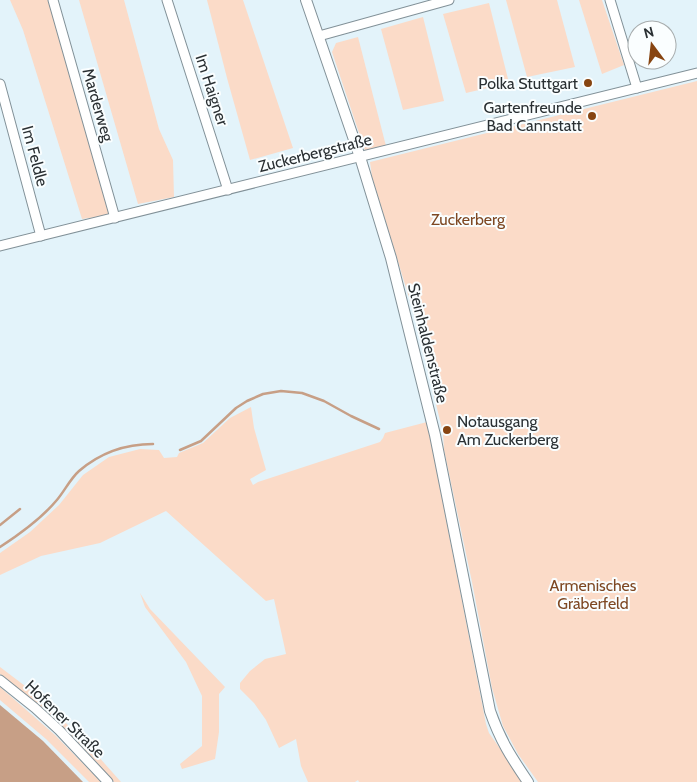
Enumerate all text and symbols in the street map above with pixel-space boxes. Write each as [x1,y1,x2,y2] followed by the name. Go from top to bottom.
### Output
[627,20,677,70] north arrow
[642,22,656,42] text: N
[192,52,233,129] street label: Im Haigner
[78,66,118,145] street label: Marderweg
[478,74,579,93] place label: Polka Stuttgart
[582,77,594,89] marker: Polka Stuttgart
[483,98,583,135] place label: Gartenfreunde Bad Cannstatt
[586,110,598,122] marker: Gartenfreunde Bad Cannstatt
[18,124,52,188] street label: Im Feldle
[256,130,374,176] street label: Zuckerbergstraße
[431,210,506,229] park label: Zuckerberg
[404,281,452,405] street label: Steinhaldenstraße
[457,412,560,449] place label: Notausgang Am Zuckerberg
[441,424,453,436] marker: Notausgang Am Zuckerberg
[550,576,637,613] park label: Armenisches Gräberfeld
[21,676,109,762] street label: Hofener Straße

